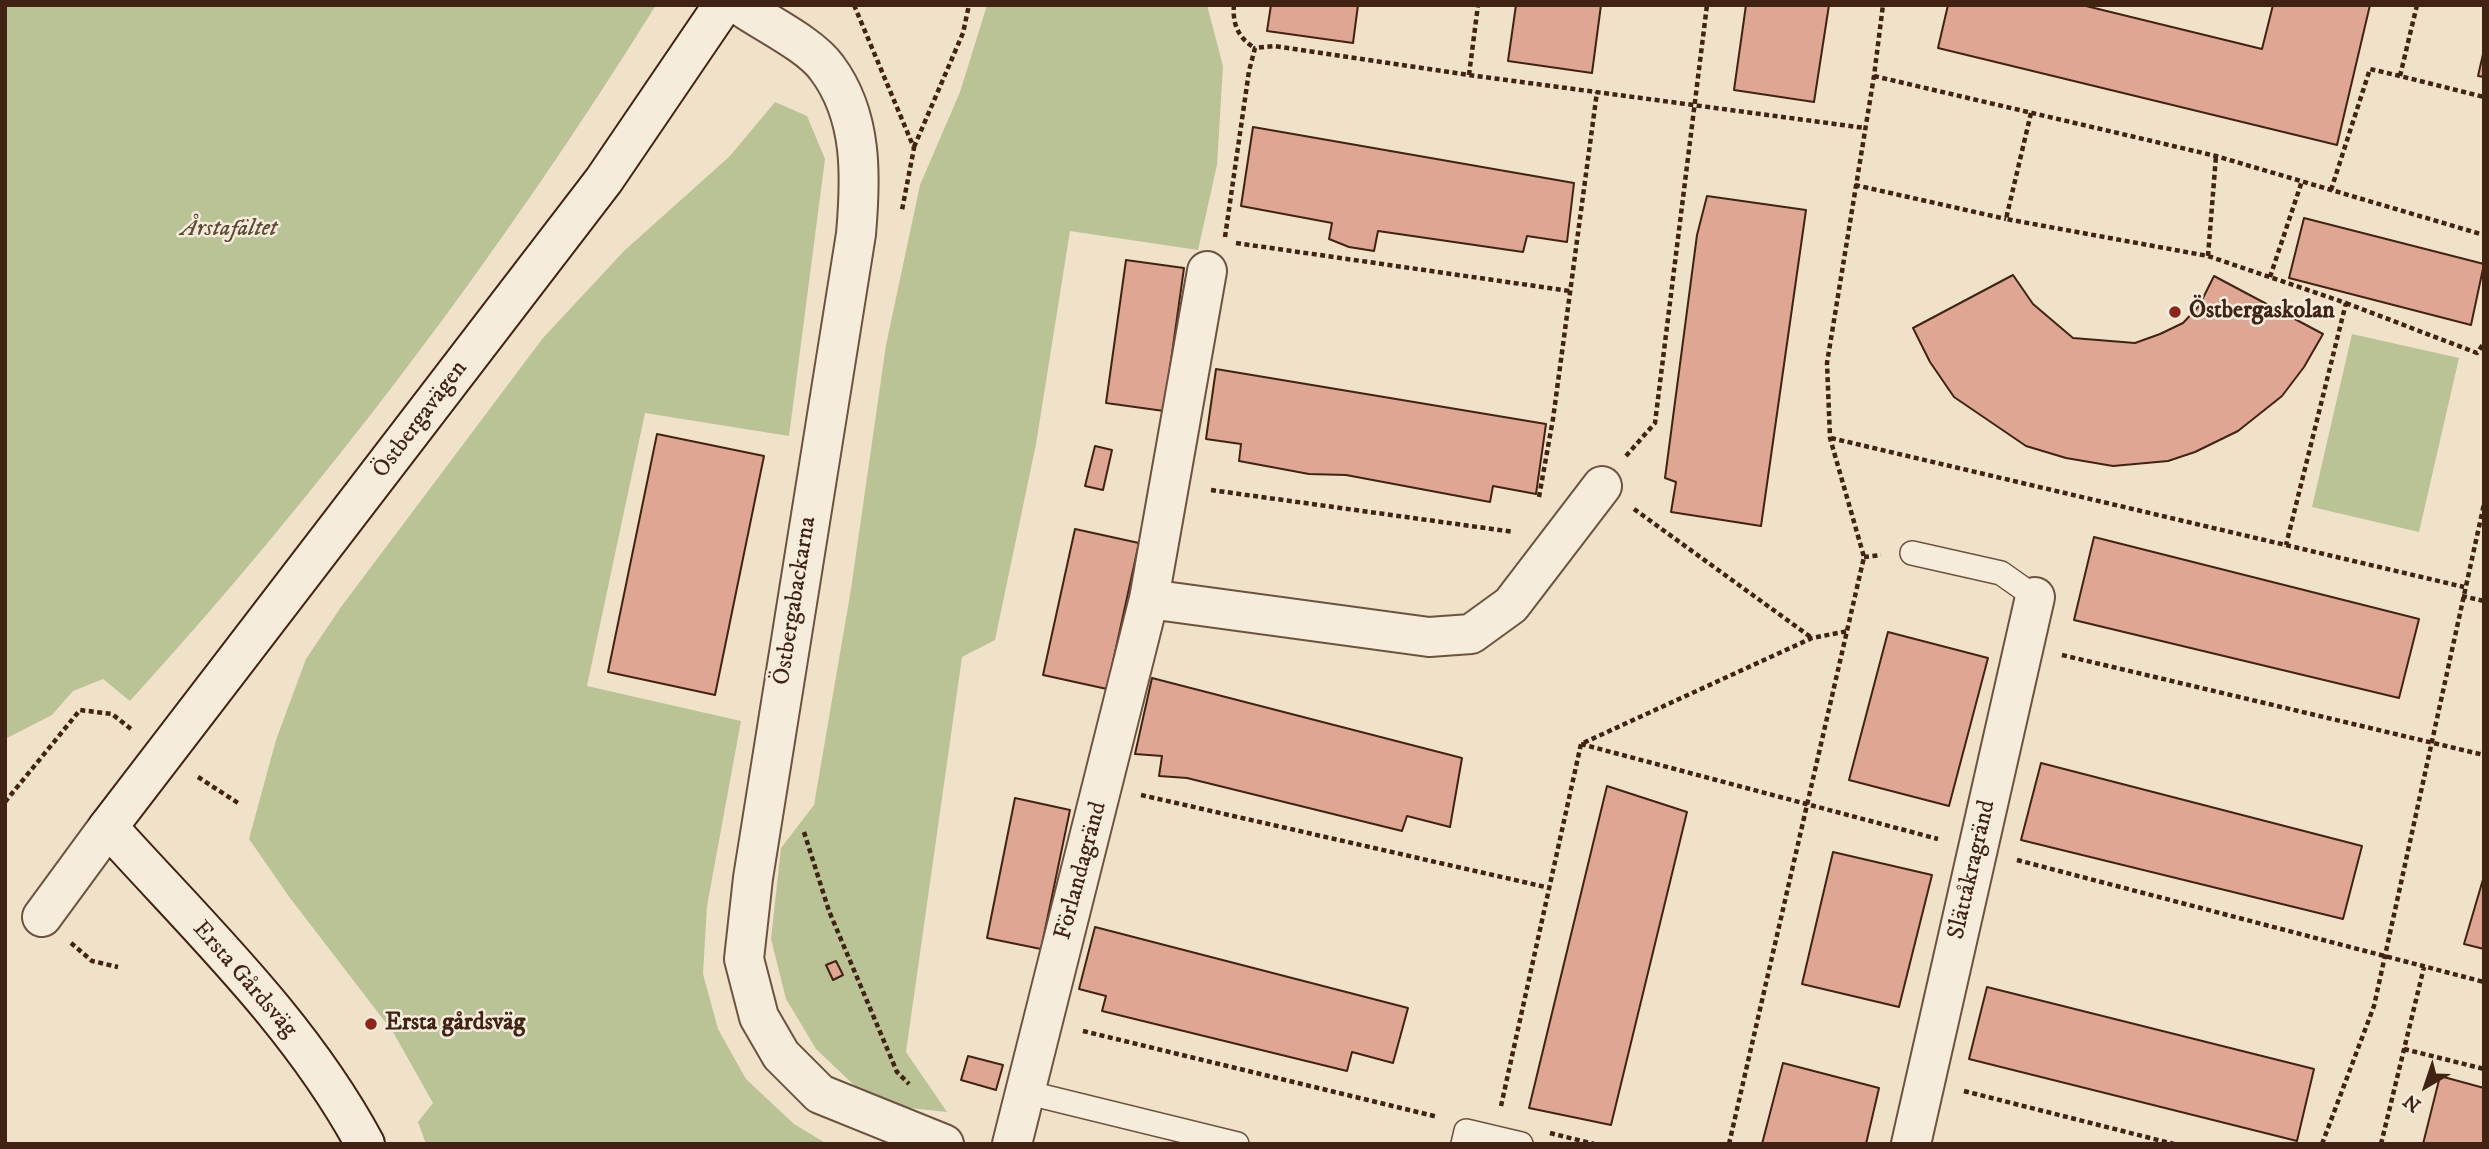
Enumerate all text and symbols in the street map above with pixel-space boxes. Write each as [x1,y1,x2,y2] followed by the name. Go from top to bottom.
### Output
[181,216,277,244] park label: Årstafältet
[2189,298,2335,326] place label: Östbergaskolan
[2167,304,2183,320] marker: Östbergaskolan
[368,356,474,484] street label: Östbergavägen
[768,515,824,687] street label: Östbergabackarna
[1943,798,2003,942] street label: Slättåkragränd
[1050,799,1114,943] street label: Förlandagränd
[185,916,303,1044] street label: Ersta Gårdsväg
[385,1010,525,1038] place label: Ersta gårdsväg
[363,1016,379,1032] marker: Ersta gårdsväg
[2391,1051,2461,1121] north arrow
[2399,1089,2426,1117] text: N

